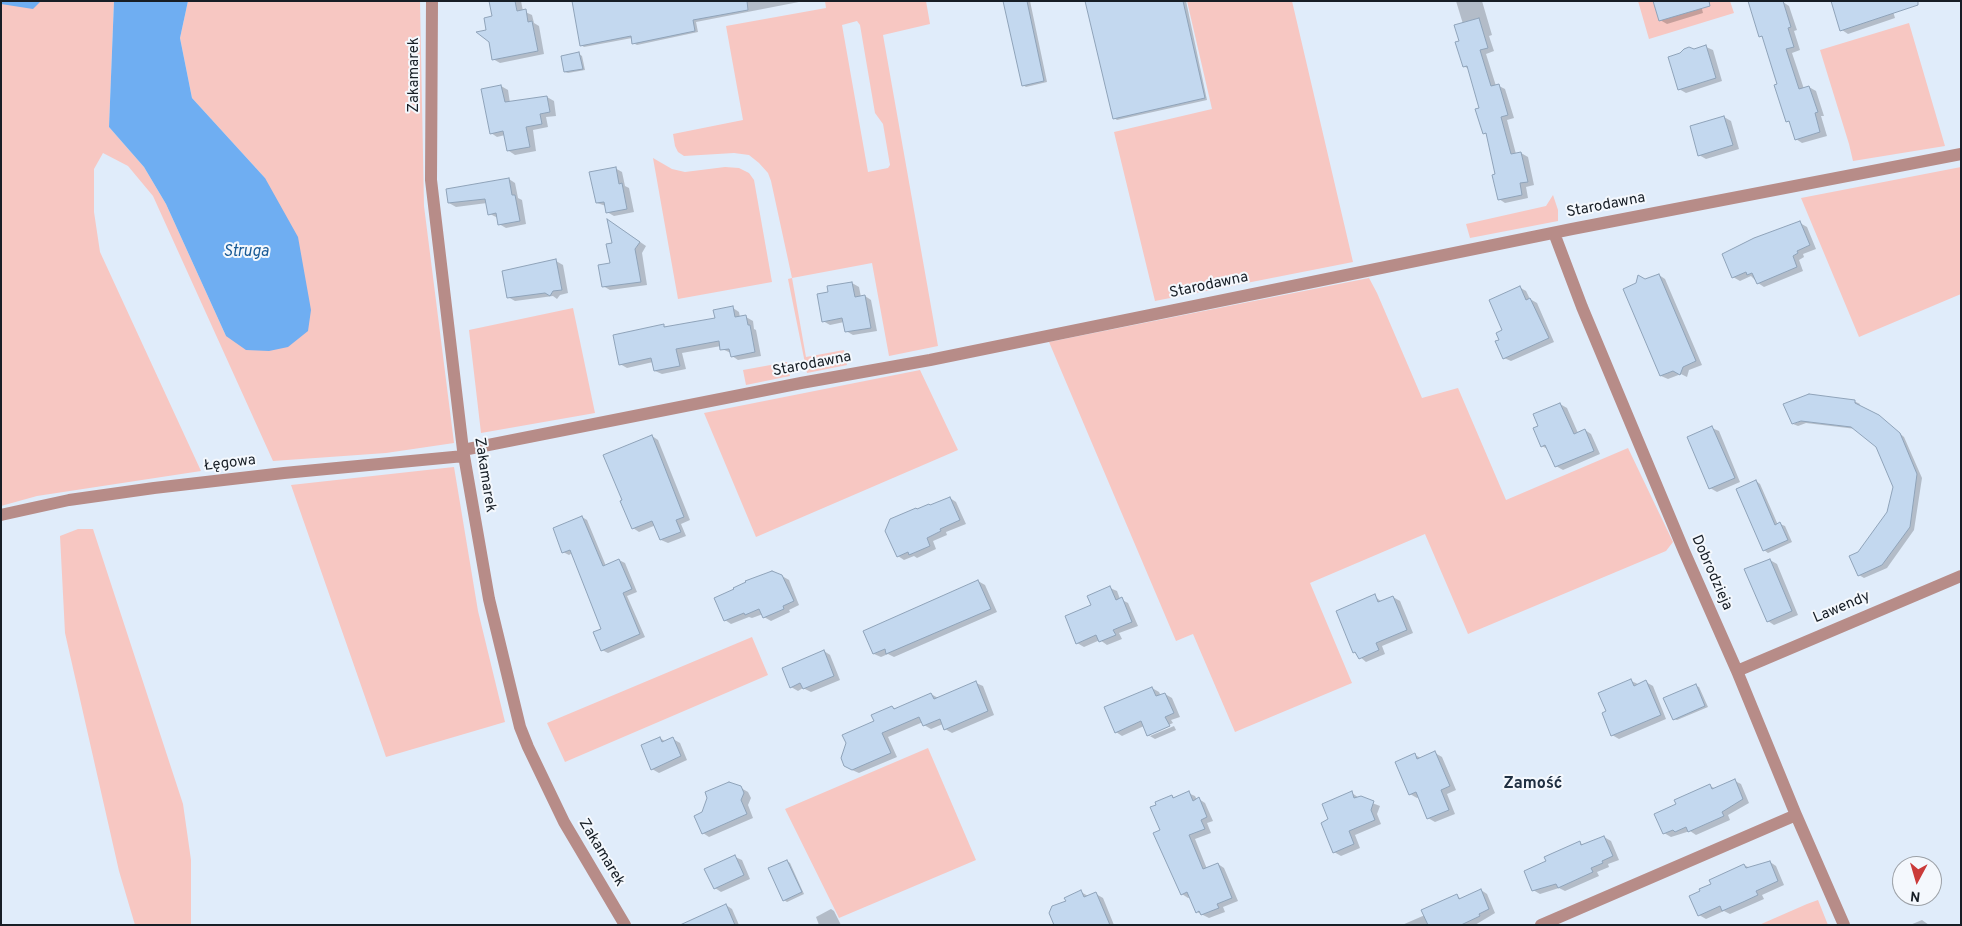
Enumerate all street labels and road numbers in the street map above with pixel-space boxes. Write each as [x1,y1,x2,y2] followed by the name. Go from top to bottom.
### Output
[406,37,424,113] street label: Zakamarek
[1565,190,1647,222] street label: Starodawna
[1168,269,1250,303] street label: Starodawna
[771,349,853,381] street label: Starodawna
[469,436,499,514] street label: Zakamarek
[203,452,257,476] street label: Łęgowa
[1686,533,1736,613] street label: Dobrodzieja
[1811,588,1873,628] street label: Lawendy
[574,816,628,890] street label: Zakamarek

